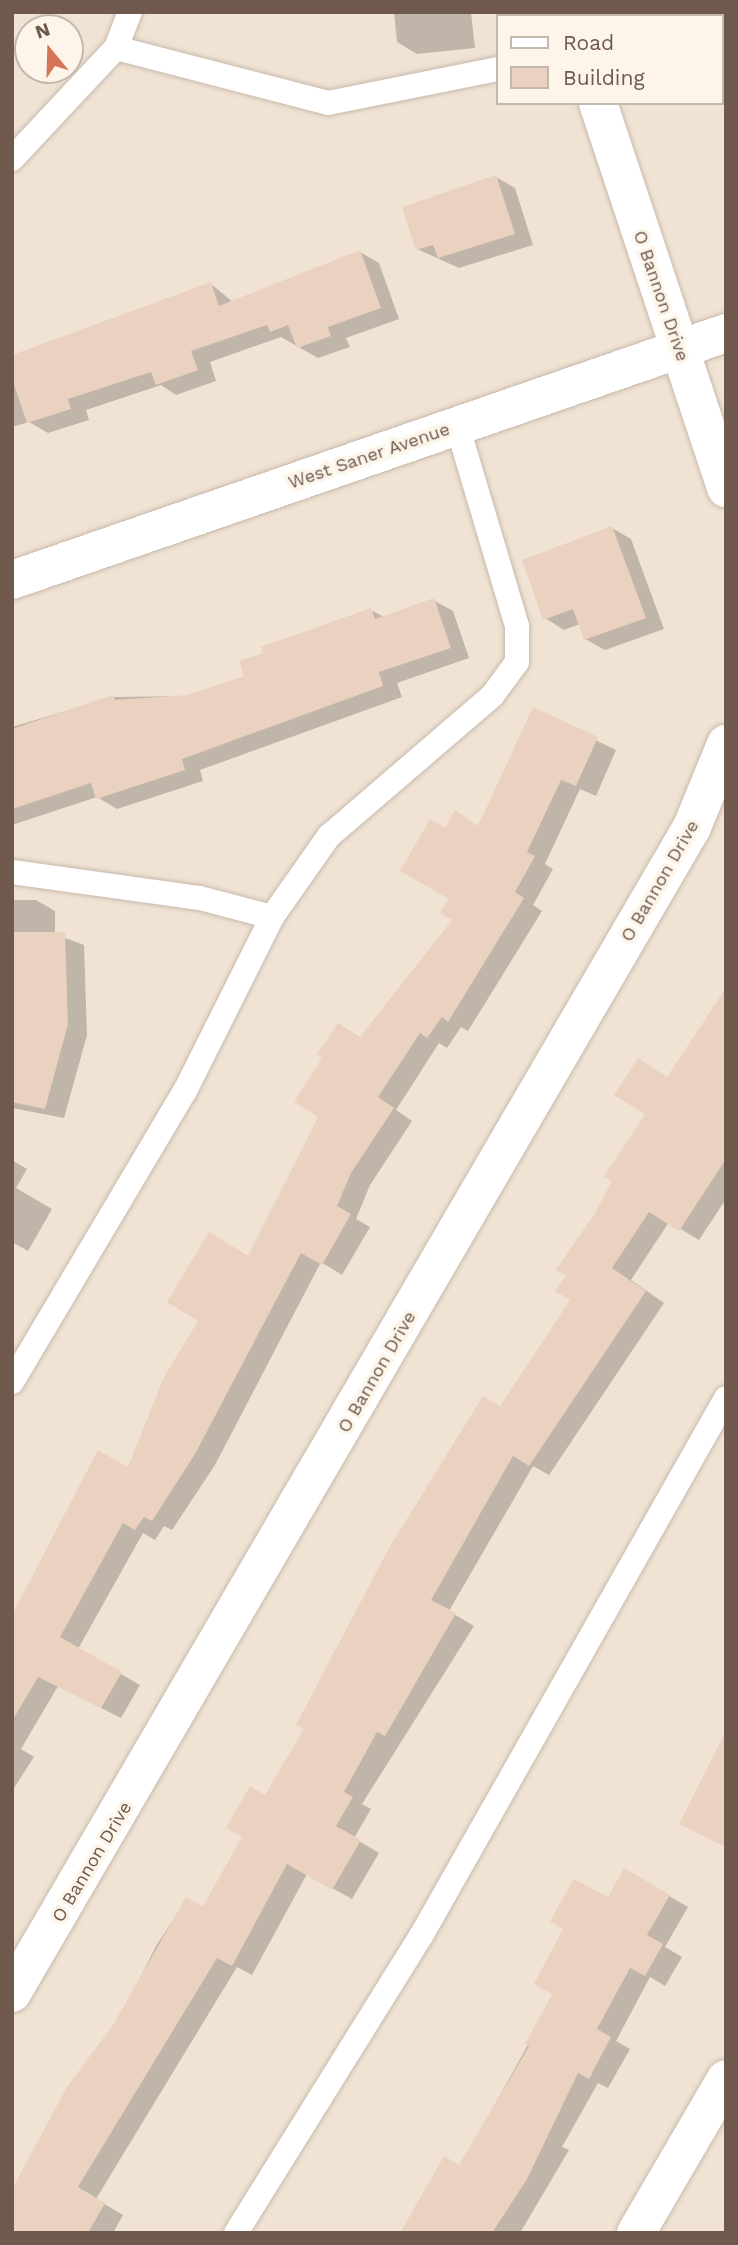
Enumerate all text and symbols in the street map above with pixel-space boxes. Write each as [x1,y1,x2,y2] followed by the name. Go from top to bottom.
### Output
[14,14,84,84] north arrow
[496,14,724,105] legend
[32,17,53,44] text: N
[563,30,614,55] text: Road
[563,65,645,90] text: Building
[629,228,693,364] street label: O Bannon Drive
[285,418,453,494] street label: West Saner Avenue
[616,816,704,946] street label: O Bannon Drive
[333,1307,421,1437] street label: O Bannon Drive
[48,1798,136,1926] street label: O Bannon Drive

